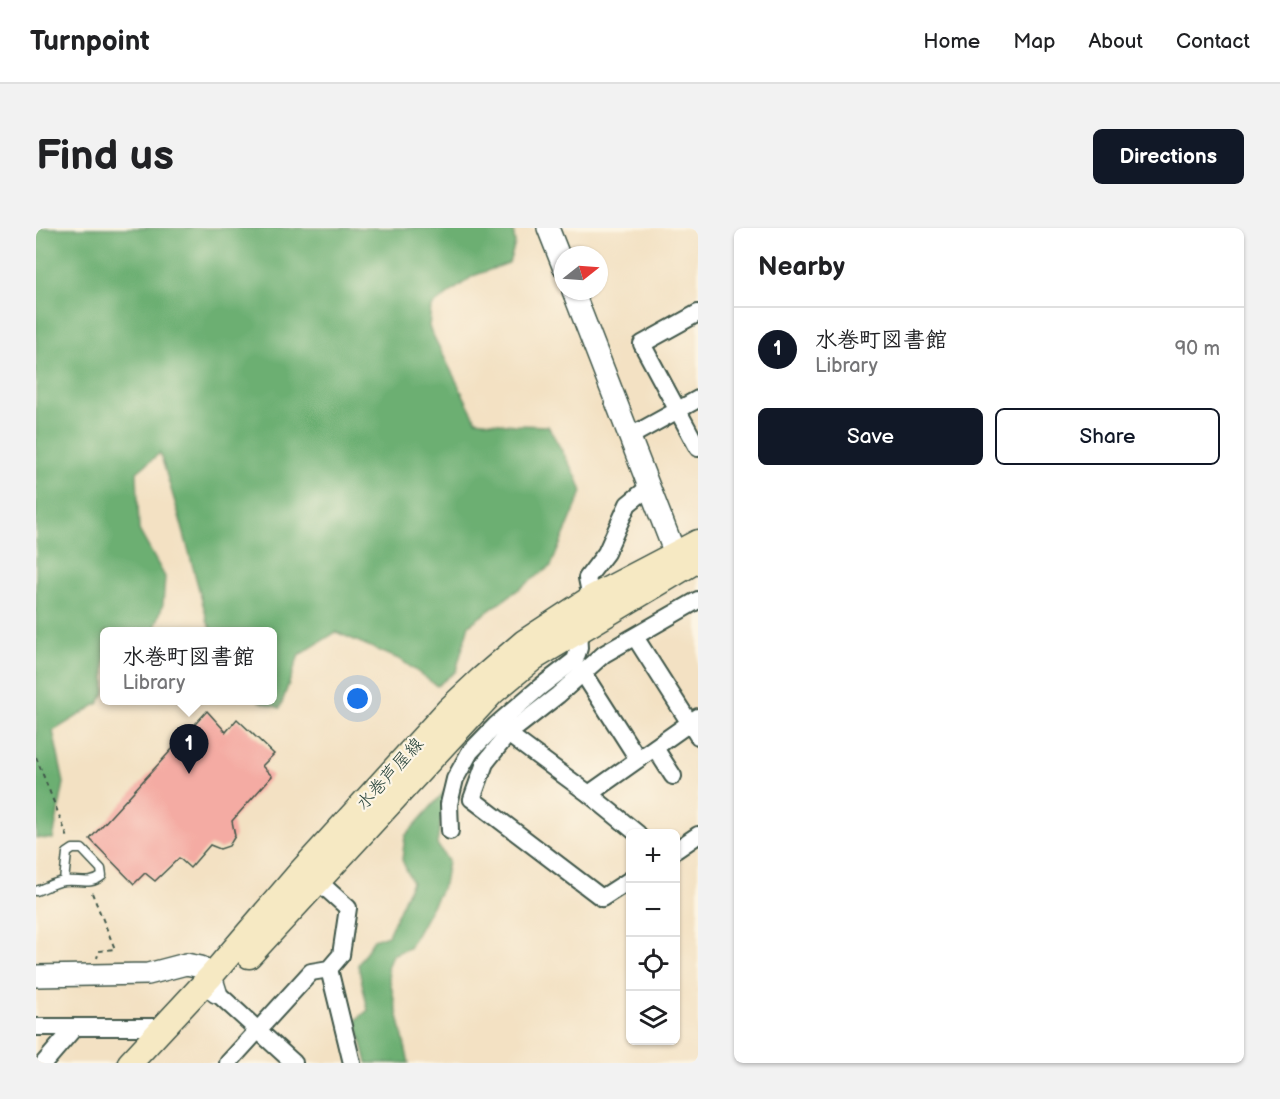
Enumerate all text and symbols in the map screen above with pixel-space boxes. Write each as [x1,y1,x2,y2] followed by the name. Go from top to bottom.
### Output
[30,25,150,58] text: Turnpoint
[923,29,980,54] text: Home
[1013,29,1055,54] text: Map
[1088,29,1143,54] text: About
[1176,29,1250,54] text: Contact
[1093,129,1244,184] button: Directions
[36,131,174,182] text: Find us
[554,246,608,300] north arrow
[758,252,845,283] text: Nearby
[815,327,947,354] text: 水巻町図書館
[773,337,782,361] text: 1
[1175,337,1220,361] text: 90 m
[815,354,878,378] text: Library
[758,408,983,465] button: Save
[995,408,1220,465] button: Share
[100,627,277,705] popup
[122,644,255,671] text: 水巻町図書館
[122,671,185,695] text: Library
[343,684,372,713] your location
[170,724,208,774] pin: 1
[352,734,428,814] street label: 水巻芦屋線
[626,829,680,1045] map controls
[626,829,680,883] button: +
[626,883,680,937] button: −
[626,937,680,991] button: locate
[626,991,680,1045] button: layers

